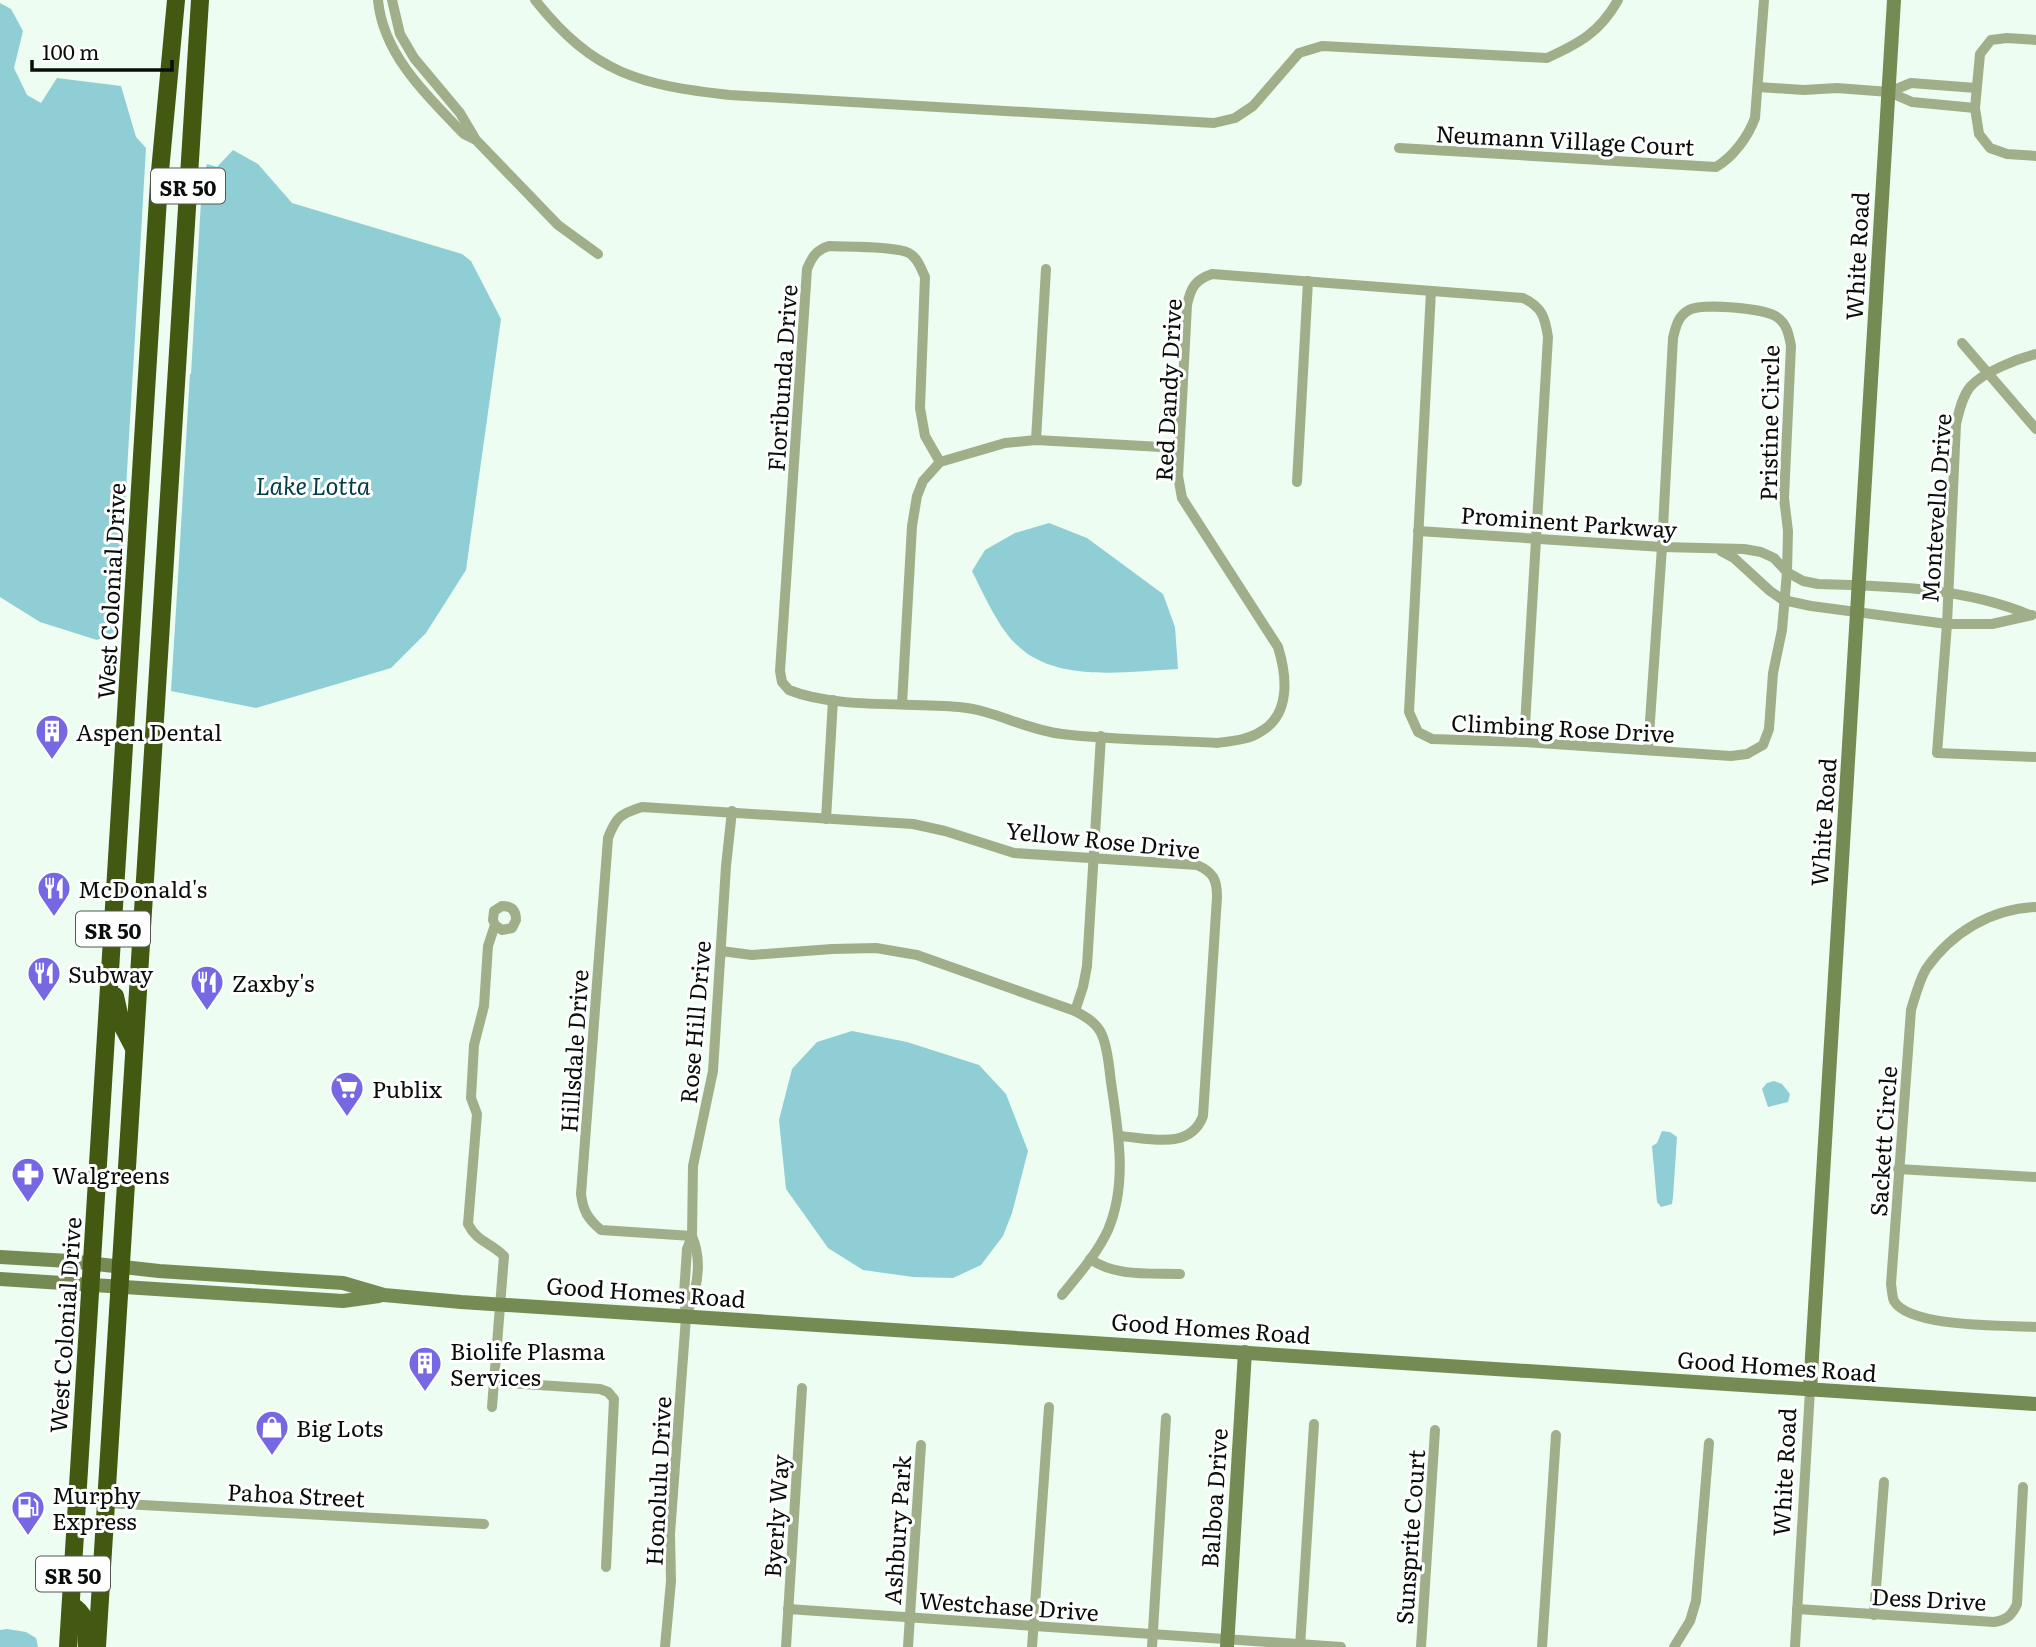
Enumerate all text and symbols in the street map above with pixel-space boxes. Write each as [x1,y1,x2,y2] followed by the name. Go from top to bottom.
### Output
[32,28,172,72] scale bar
[42,35,99,66] text: 100 m
[1435,115,1696,163] street label: Neumann Village Court
[151,168,225,204] road number: SR 50
[1836,191,1876,321] street label: White Road
[758,283,805,473] street label: Floribunda Drive
[1145,298,1189,482] street label: Red Dandy Drive
[1750,345,1786,501] street label: Pristine Circle
[1911,412,1959,604] street label: Montevello Drive
[255,467,371,502] water label: Lake Lotta
[87,482,133,700] street label: West Colonial Drive
[1460,496,1679,546] street label: Prominent Parkway
[1450,704,1676,750] street label: Climbing Rose Drive
[33,712,71,761] building icon: Aspen Dental
[76,714,222,748] place label: Aspen Dental
[1801,757,1843,887] street label: White Road
[1004,812,1202,866] street label: Yellow Rose Drive
[35,869,73,918] restaurant icon: McDonald's
[78,871,207,905] place label: McDonald's
[76,912,150,946] road number: SR 50
[670,939,718,1105] street label: Rose Hill Drive
[25,954,63,1003] restaurant icon: Subway
[68,956,154,990] place label: Subway
[188,963,226,1012] restaurant icon: Zaxby's
[232,965,314,999] place label: Zaxby's
[550,968,596,1134] street label: Hillsdale Drive
[1860,1065,1904,1217] street label: Sackett Circle
[328,1069,366,1118] supermarket icon: Publix
[372,1071,442,1105] place label: Publix
[9,1155,47,1204] pharmacy icon: Walgreens
[52,1157,169,1191] place label: Walgreens
[39,1216,89,1434] street label: West Colonial Drive
[545,1267,747,1315] street label: Good Homes Road
[1110,1303,1312,1351] street label: Good Homes Road
[450,1333,606,1393] place label: Biolife Plasma Services
[1676,1341,1878,1389] street label: Good Homes Road
[406,1344,444,1393] building icon: Biolife Plasma Services
[636,1395,678,1567] street label: Honolulu Drive
[1763,1407,1803,1537] street label: White Road
[253,1408,291,1457] shop icon: Big Lots
[296,1410,383,1444] place label: Big Lots
[1191,1427,1235,1569] street label: Balboa Drive
[1386,1448,1432,1626] street label: Sunsprite Court
[754,1452,796,1579] street label: Byerly Way
[874,1453,918,1606] street label: Ashbury Park
[226,1473,366,1515] street label: Pahoa Street
[52,1477,141,1537] place label: Murphy Express
[9,1488,47,1537] fuel station icon: Murphy Express
[36,1556,110,1592] road number: SR 50
[1871,1578,1987,1618] street label: Dess Drive
[918,1582,1100,1628] street label: Westchase Drive

